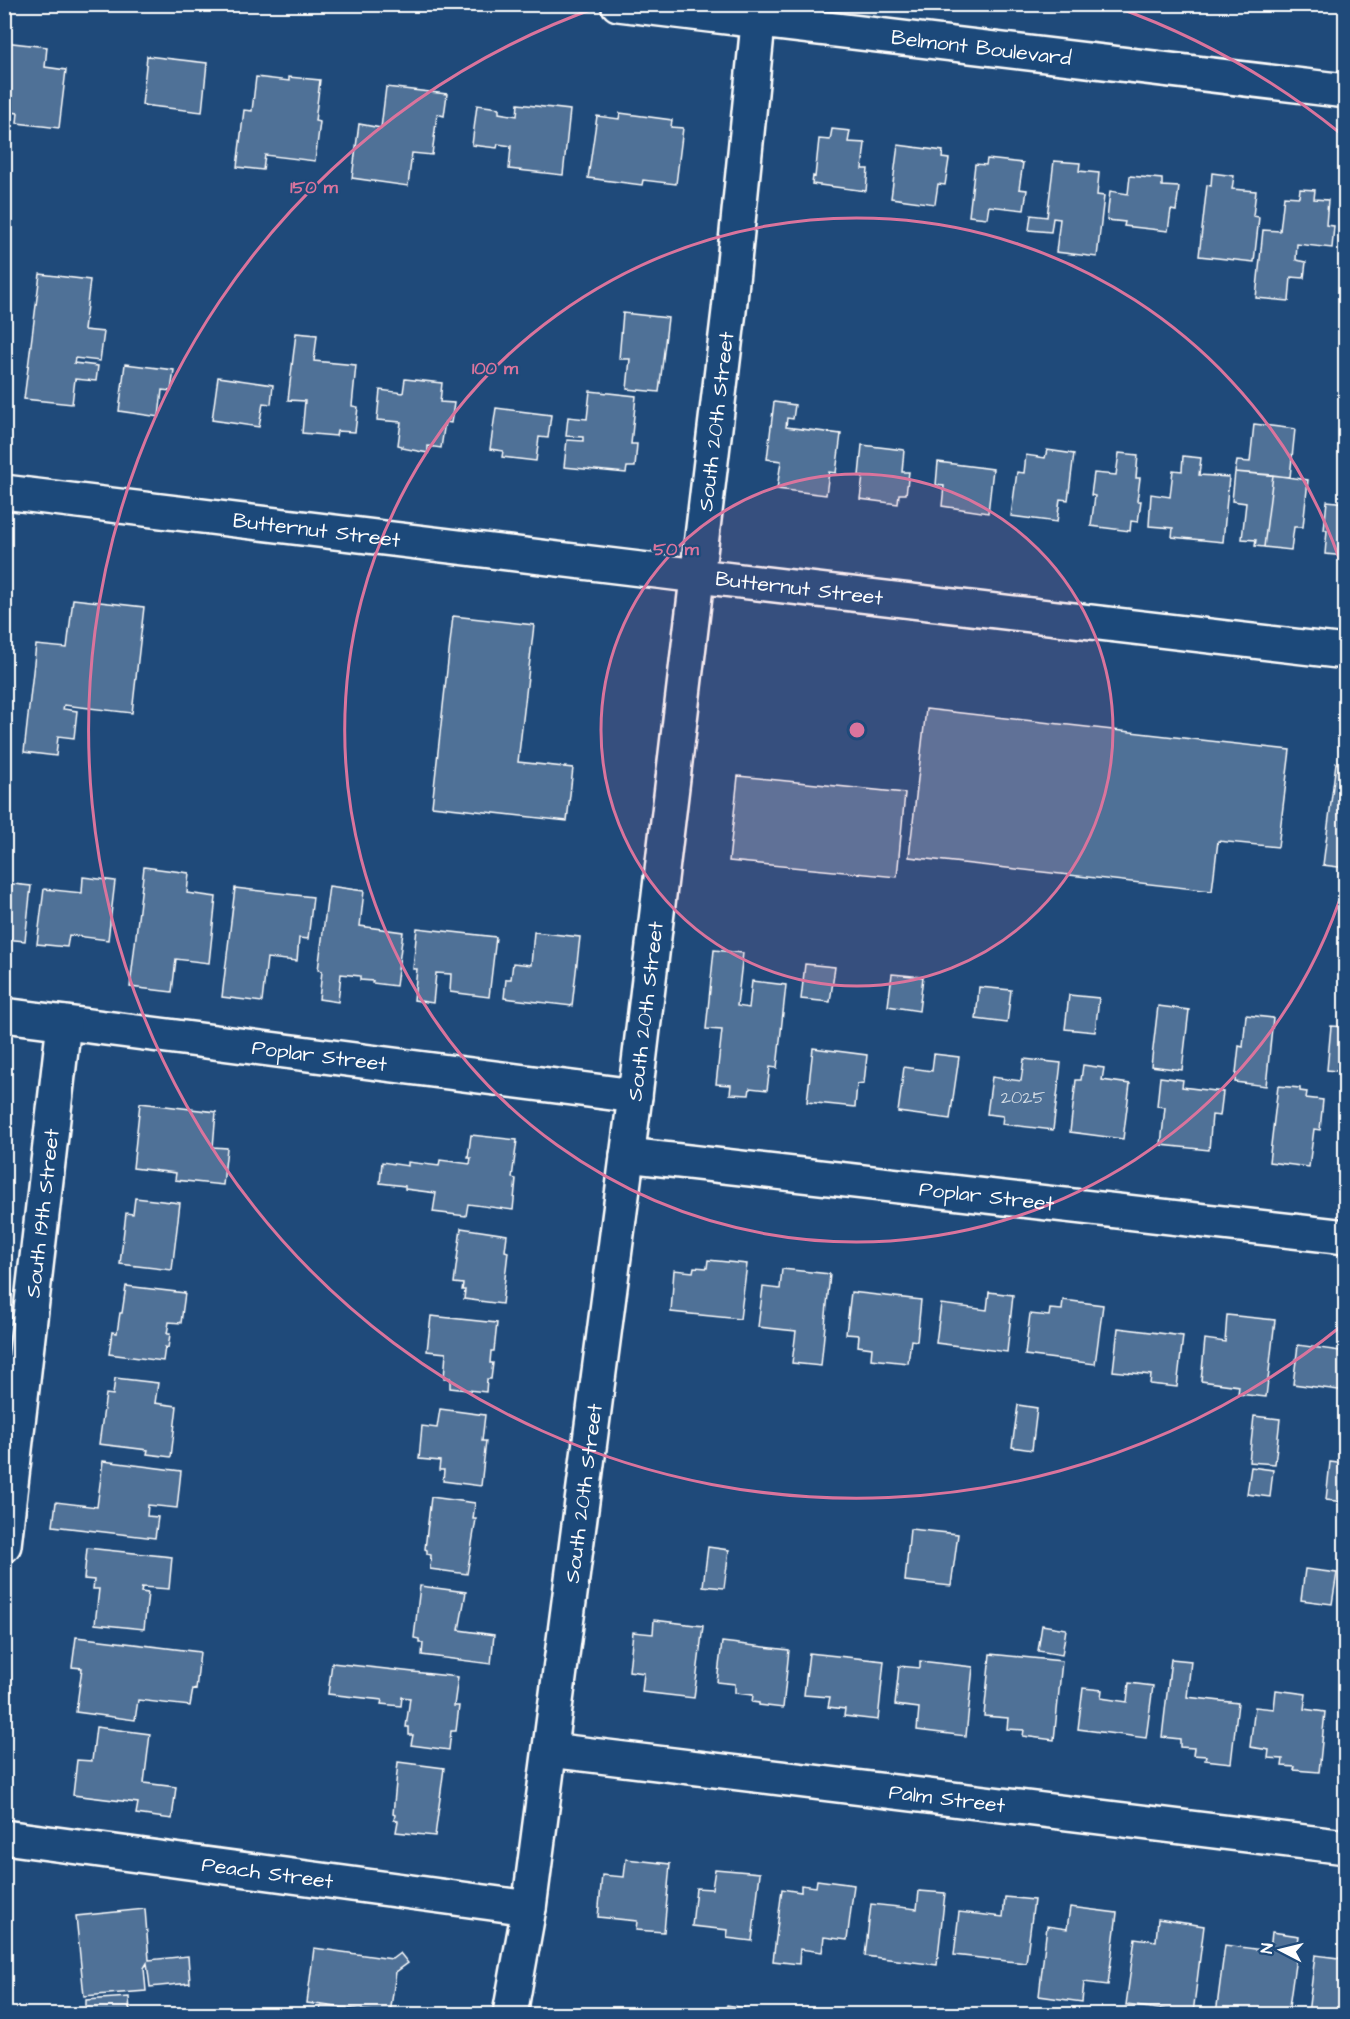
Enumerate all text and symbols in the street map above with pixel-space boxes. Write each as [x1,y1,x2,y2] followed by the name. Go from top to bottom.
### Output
[890,23,1073,73] street label: Belmont Boulevard
[290,175,339,200] text: 150 m
[691,329,741,513] street label: South 20th Street
[472,356,519,381] text: 100 m
[231,506,403,555] street label: Butternut Street
[653,537,700,562] text: 50 m
[714,564,885,613] street label: Butternut Street
[847,720,867,740] centre of rings
[621,919,671,1103] street label: South 20th Street
[250,1033,389,1079] street label: Poplar Street
[1001,1085,1046,1110] house number: 2025
[19,1127,67,1299] street label: South 19th Street
[918,1174,1056,1219] street label: Poplar Street
[558,1401,610,1585] street label: South 20th Street
[887,1777,1007,1820] street label: Palm Street
[200,1850,336,1896] street label: Peach Street
[1251,1920,1311,1980] north arrow
[1256,1942,1279,1955] text: N

